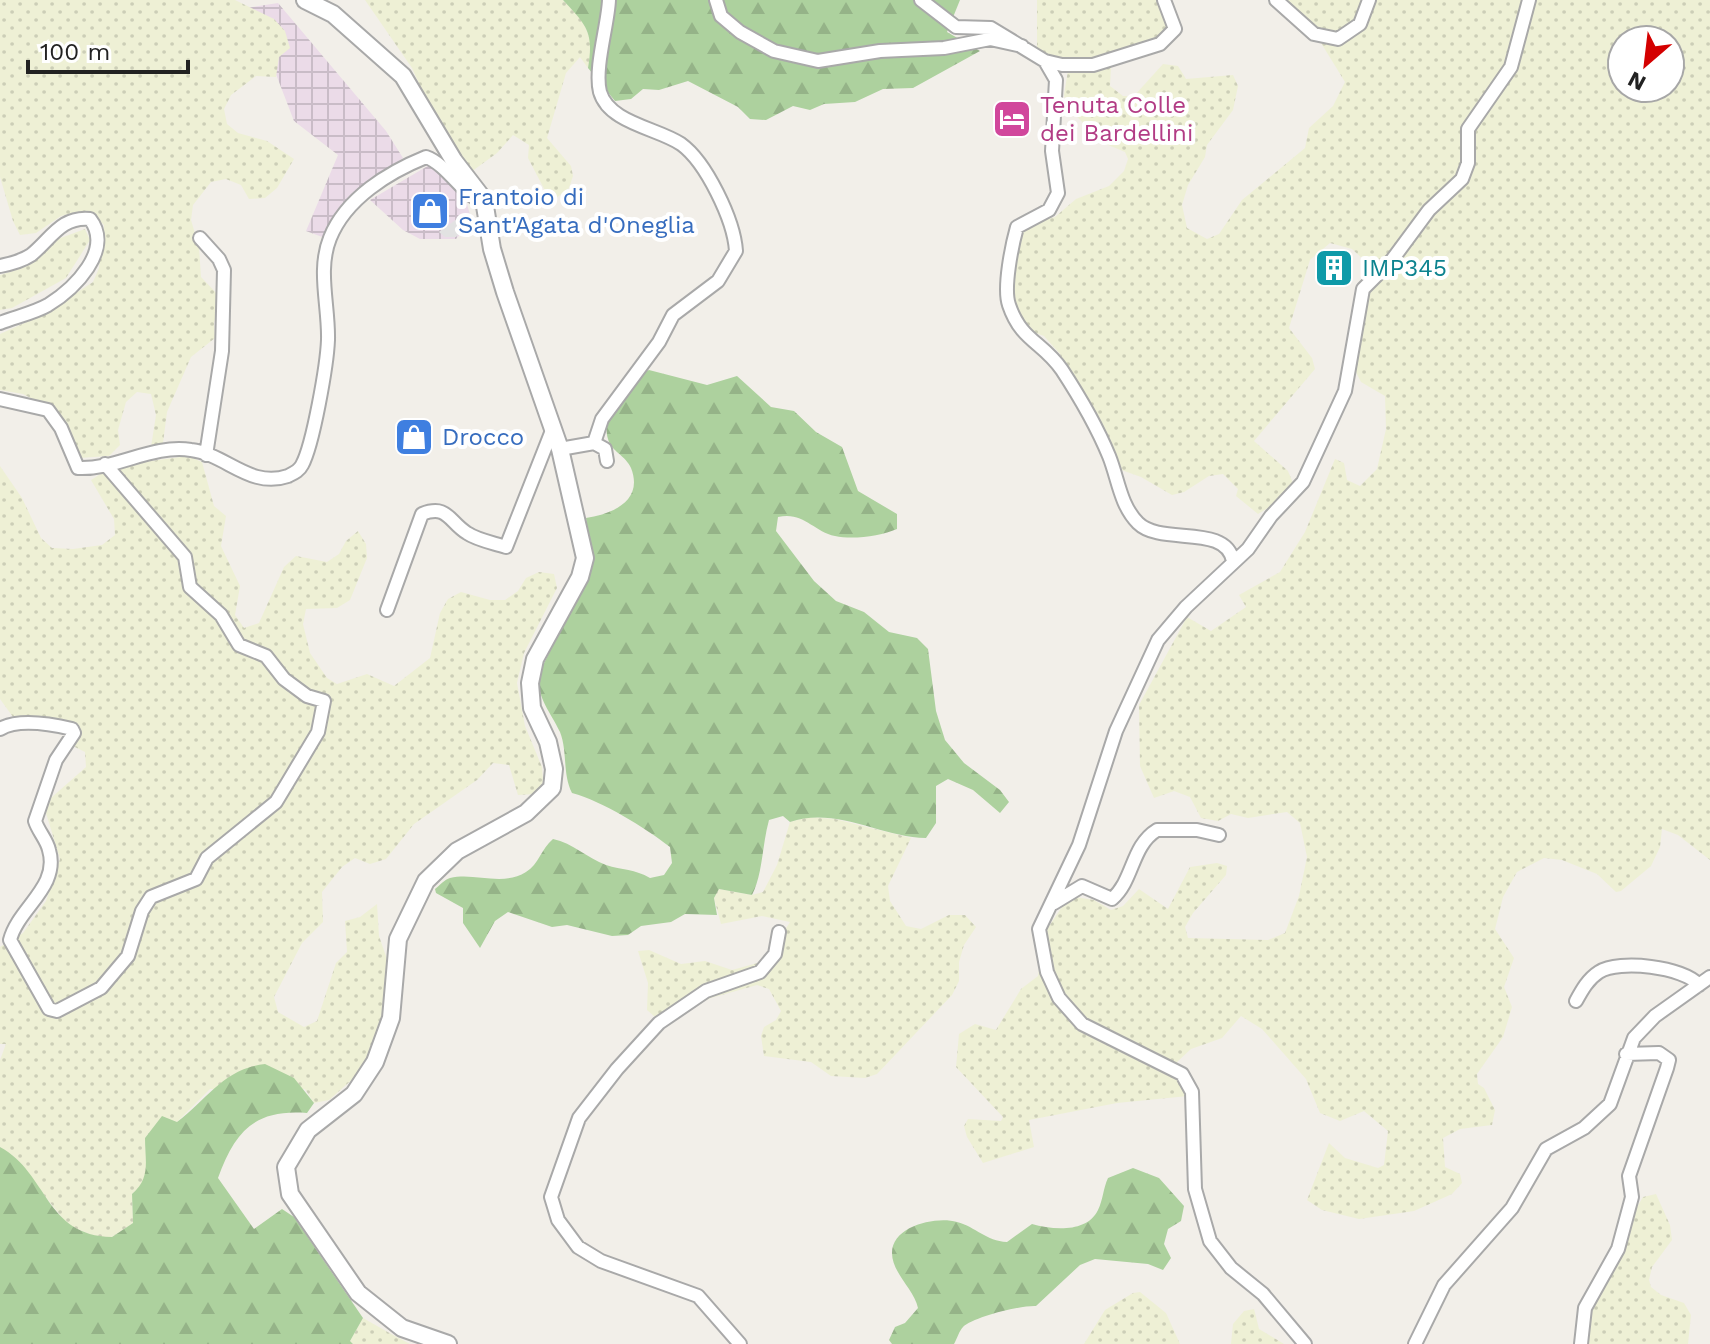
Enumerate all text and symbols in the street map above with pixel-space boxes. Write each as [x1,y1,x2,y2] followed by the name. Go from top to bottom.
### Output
[28,24,188,74] scale bar
[1606,24,1686,104] north arrow
[40,38,110,66] text: 100 m
[1624,66,1650,96] text: N
[1040,91,1193,147] place label: Tenuta Colle dei Bardellini
[991,98,1033,140] hotel icon: Tenuta Colle dei Bardellini
[458,183,695,239] place label: Frantoio di Sant'Agata d'Oneglia
[409,190,451,232] shop icon: Frantoio di Sant'Agata d'Oneglia
[1313,247,1355,289] building icon: IMP345
[1362,254,1447,282] place label: IMP345
[393,416,435,458] shop icon: Drocco
[442,423,524,451] place label: Drocco

